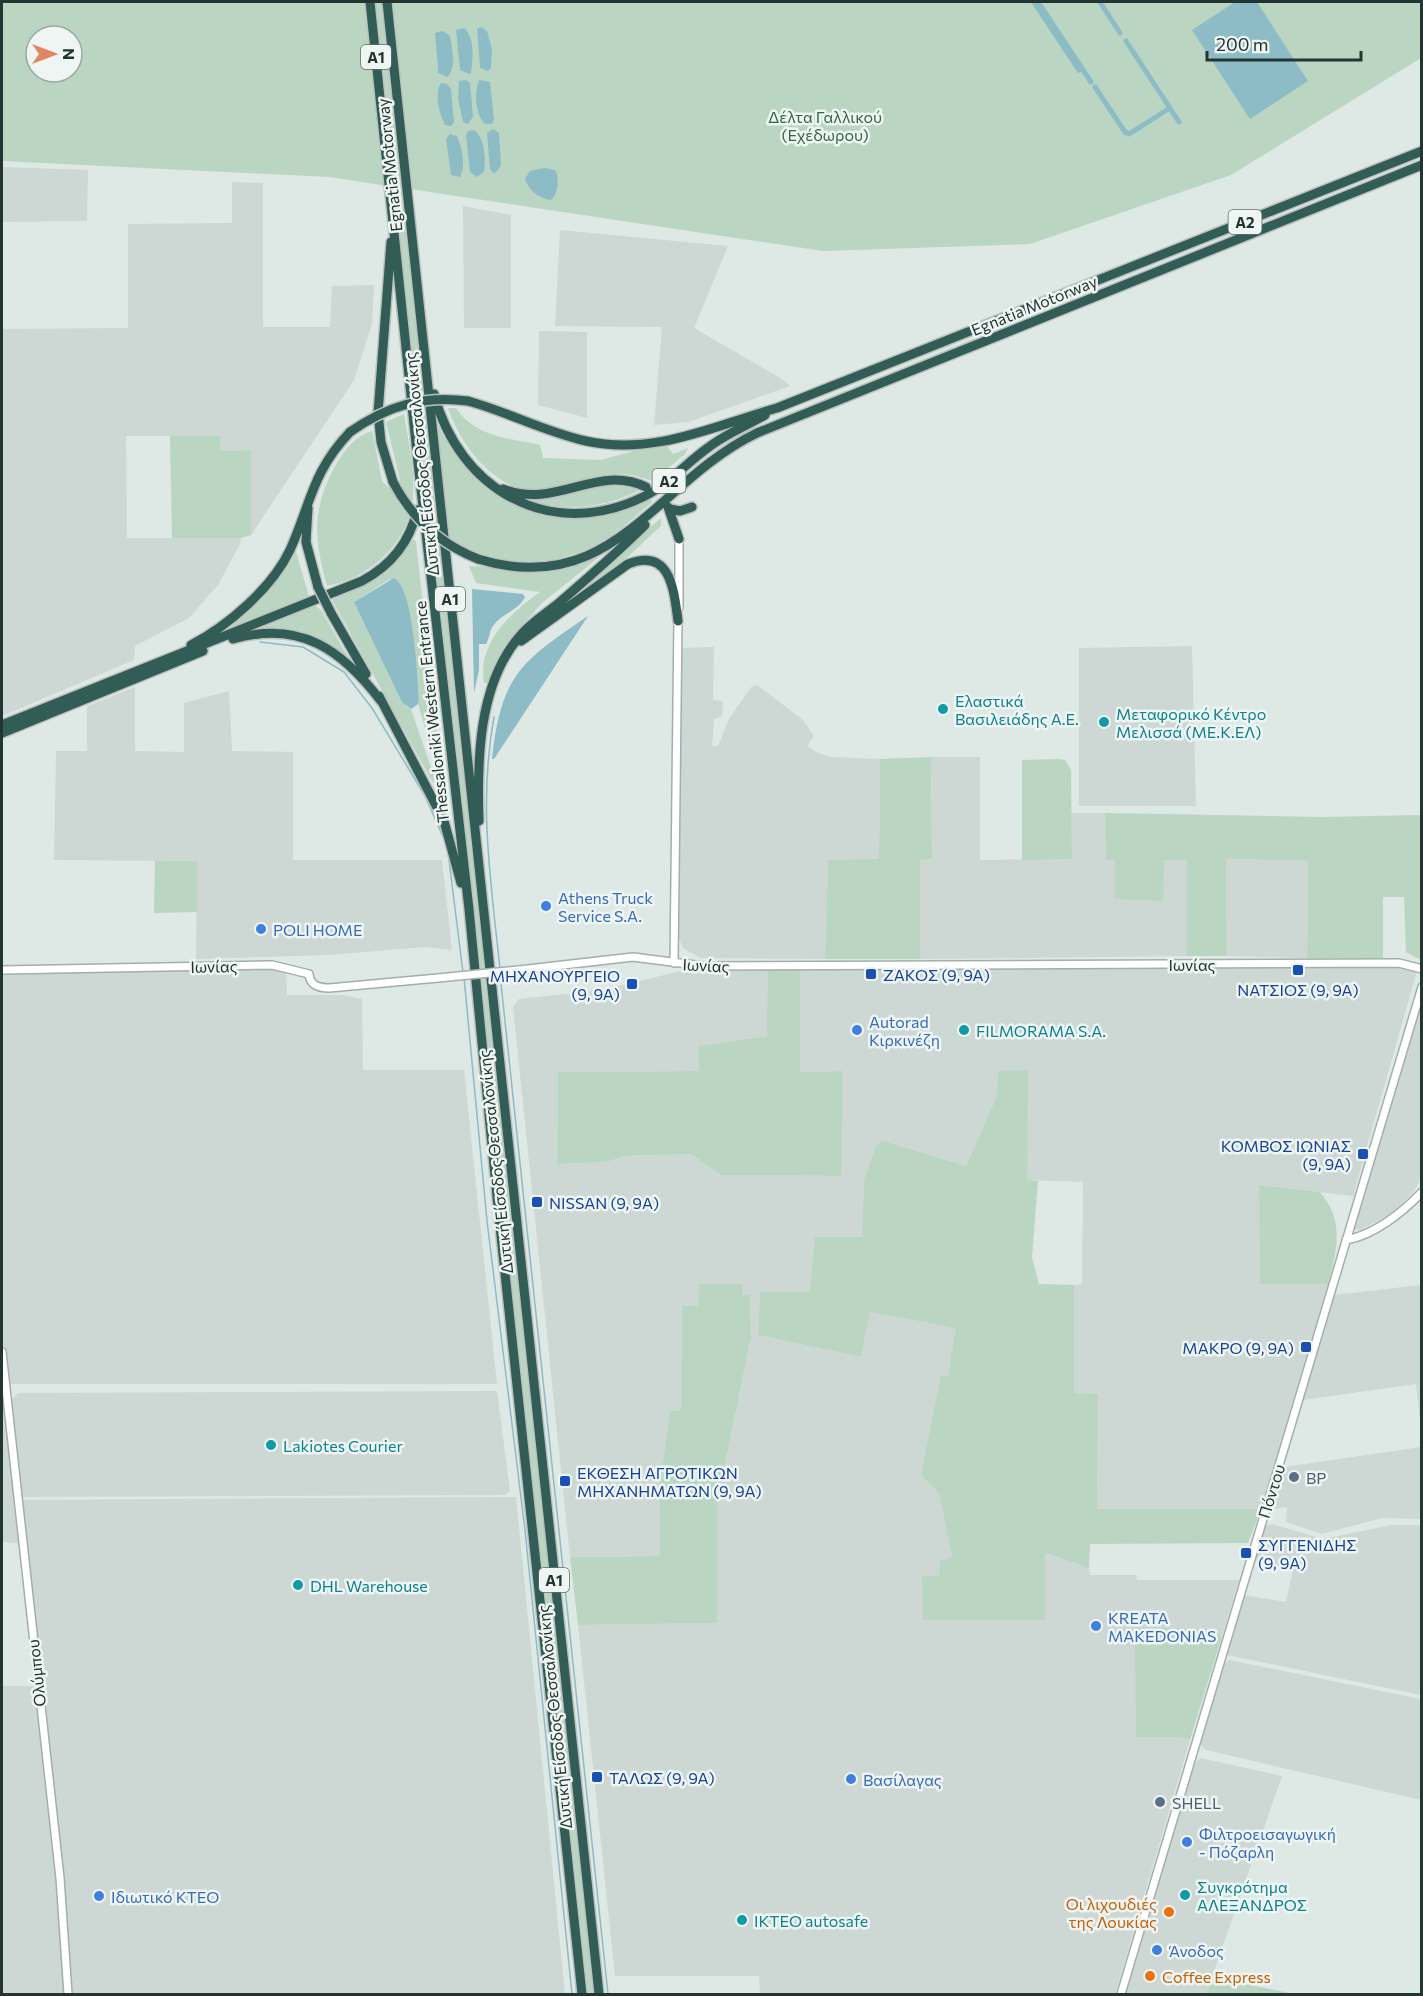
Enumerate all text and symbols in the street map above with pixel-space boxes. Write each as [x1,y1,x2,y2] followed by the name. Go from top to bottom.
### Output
[24,24,84,84] north arrow
[1207,24,1362,62] scale bar
[1216,33,1269,55] text: 200 m
[361,45,391,69] road number: Α1
[60,48,79,60] text: N
[373,97,405,233] street label: Egnatia Motorway
[768,107,882,144] park label: Δέλτα Γαλλικού (Εχέδωρου)
[1228,210,1262,234] road number: Α2
[968,271,1100,339] street label: Egnatia Motorway
[400,351,442,577] street label: Δυτική Είσοδος Θεσσαλονίκης
[652,469,686,493] road number: Α2
[435,587,465,611] road number: Α1
[410,600,452,824] street label: Thessaloniki Western Entrance
[955,691,1079,728] place label: Ελαστικά Βασιλειάδης Α.Ε.
[936,702,950,716] marker: Ελαστικά Βασιλειάδης Α.Ε.
[1116,704,1266,741] place label: Μεταφορικό Κέντρο Μελισσά (ΜΕ.Κ.ΕΛ)
[1097,715,1111,729] marker: Μεταφορικό Κέντρο Μελισσά (ΜΕ.Κ.ΕΛ)
[558,888,653,925] place label: Athens Truck Service S.A.
[539,899,553,913] marker: Athens Truck Service S.A.
[273,920,362,939] place label: POLI HOME
[254,922,268,936] marker: POLI HOME
[682,954,730,976] street label: Ιωνίας
[1168,955,1216,974] street label: Ιωνίας
[190,956,238,976] street label: Ιωνίας
[1291,963,1305,977] marker: ΝΑΤΣΙΟΣ (9, 9Α)
[883,965,990,984] place label: ΖΑΚΟΣ (9, 9Α)
[490,966,620,1003] place label: ΜΗΧΑΝΟΥΡΓΕΙΟ (9, 9Α)
[864,967,878,981] marker: ΖΑΚΟΣ (9, 9Α)
[625,977,639,991] marker: ΜΗΧΑΝΟΥΡΓΕΙΟ (9, 9Α)
[1237,980,1359,999] place label: ΝΑΤΣΙΟΣ (9, 9Α)
[869,1012,940,1049] place label: Autorad Κιρκινέζη
[976,1021,1106,1040] place label: FILMORAMA S.A.
[850,1023,864,1037] marker: Autorad Κιρκινέζη
[957,1023,971,1037] marker: FILMORAMA S.A.
[474,1049,516,1275] street label: Δυτική Είσοδος Θεσσαλονίκης
[1221,1136,1351,1173] place label: ΚΟΜΒΟΣ ΙΩΝΙΑΣ (9, 9Α)
[1356,1147,1370,1161] marker: ΚΟΜΒΟΣ ΙΩΝΙΑΣ (9, 9Α)
[549,1193,659,1212] place label: NISSAN (9, 9Α)
[530,1195,544,1209] marker: NISSAN (9, 9Α)
[1182,1338,1294,1357] place label: ΜΑΚΡΟ (9, 9Α)
[1299,1340,1313,1354] marker: ΜΑΚΡΟ (9, 9Α)
[283,1436,403,1455] place label: Lakiotes Courier
[264,1438,278,1452] marker: Lakiotes Courier
[1254,1462,1288,1520] street label: Πόντου
[577,1463,762,1500] place label: ΕΚΘΕΣΗ ΑΓΡΟΤΙΚΩΝ ΜΗΧΑΝΗΜΑΤΩΝ (9, 9Α)
[1306,1468,1326,1487] place label: BP
[1287,1470,1301,1484] marker: BP
[558,1474,572,1488] marker: ΕΚΘΕΣΗ ΑΓΡΟΤΙΚΩΝ ΜΗΧΑΝΗΜΑΤΩΝ (9, 9Α)
[1258,1535,1357,1572] place label: ΣΥΓΓΕΝΙΔΗΣ (9, 9Α)
[1239,1546,1253,1560] marker: ΣΥΓΓΕΝΙΔΗΣ (9, 9Α)
[539,1568,569,1592] road number: Α1
[310,1576,428,1595] place label: DHL Warehouse
[291,1578,305,1592] marker: DHL Warehouse
[533,1604,575,1830] street label: Δυτική Είσοδος Θεσσαλονίκης
[1108,1608,1216,1645] place label: KREATA MAKEDONIAS
[1089,1619,1103,1633] marker: KREATA MAKEDONIAS
[23,1638,49,1708] street label: Ολύμπου
[609,1768,715,1787] place label: ΤΑΛΩΣ (9, 9Α)
[590,1770,604,1784] marker: ΤΑΛΩΣ (9, 9Α)
[863,1770,942,1789] place label: Βασίλαγας
[844,1772,858,1786] marker: Βασίλαγας
[1172,1793,1221,1812] place label: SHELL
[1153,1795,1167,1809] marker: SHELL
[1199,1824,1336,1861] place label: Φιλτροεισαγωγική - Πόζαρλη
[1180,1835,1194,1849] marker: Φιλτροεισαγωγική - Πόζαρλη
[1197,1877,1307,1914] place label: Συγκρότημα ΑΛΕΞΑΝΔΡΟΣ
[111,1887,219,1906] place label: Ιδιωτικό ΚΤΕΟ
[1178,1888,1192,1902] marker: Συγκρότημα ΑΛΕΞΑΝΔΡΟΣ
[92,1889,106,1903] marker: Ιδιωτικό ΚΤΕΟ
[1066,1894,1157,1931] place label: Οι λιχουδιές της Λουκίας
[1162,1905,1176,1919] marker: Οι λιχουδιές της Λουκίας
[754,1911,868,1930] place label: ΙΚΤΕΟ autosafe
[735,1913,749,1927] marker: ΙΚΤΕΟ autosafe
[1168,1941,1224,1960] place label: Άνοδος
[1150,1943,1164,1957] marker: Άνοδος
[1162,1967,1271,1986] place label: Coffee Express
[1143,1969,1157,1983] marker: Coffee Express

